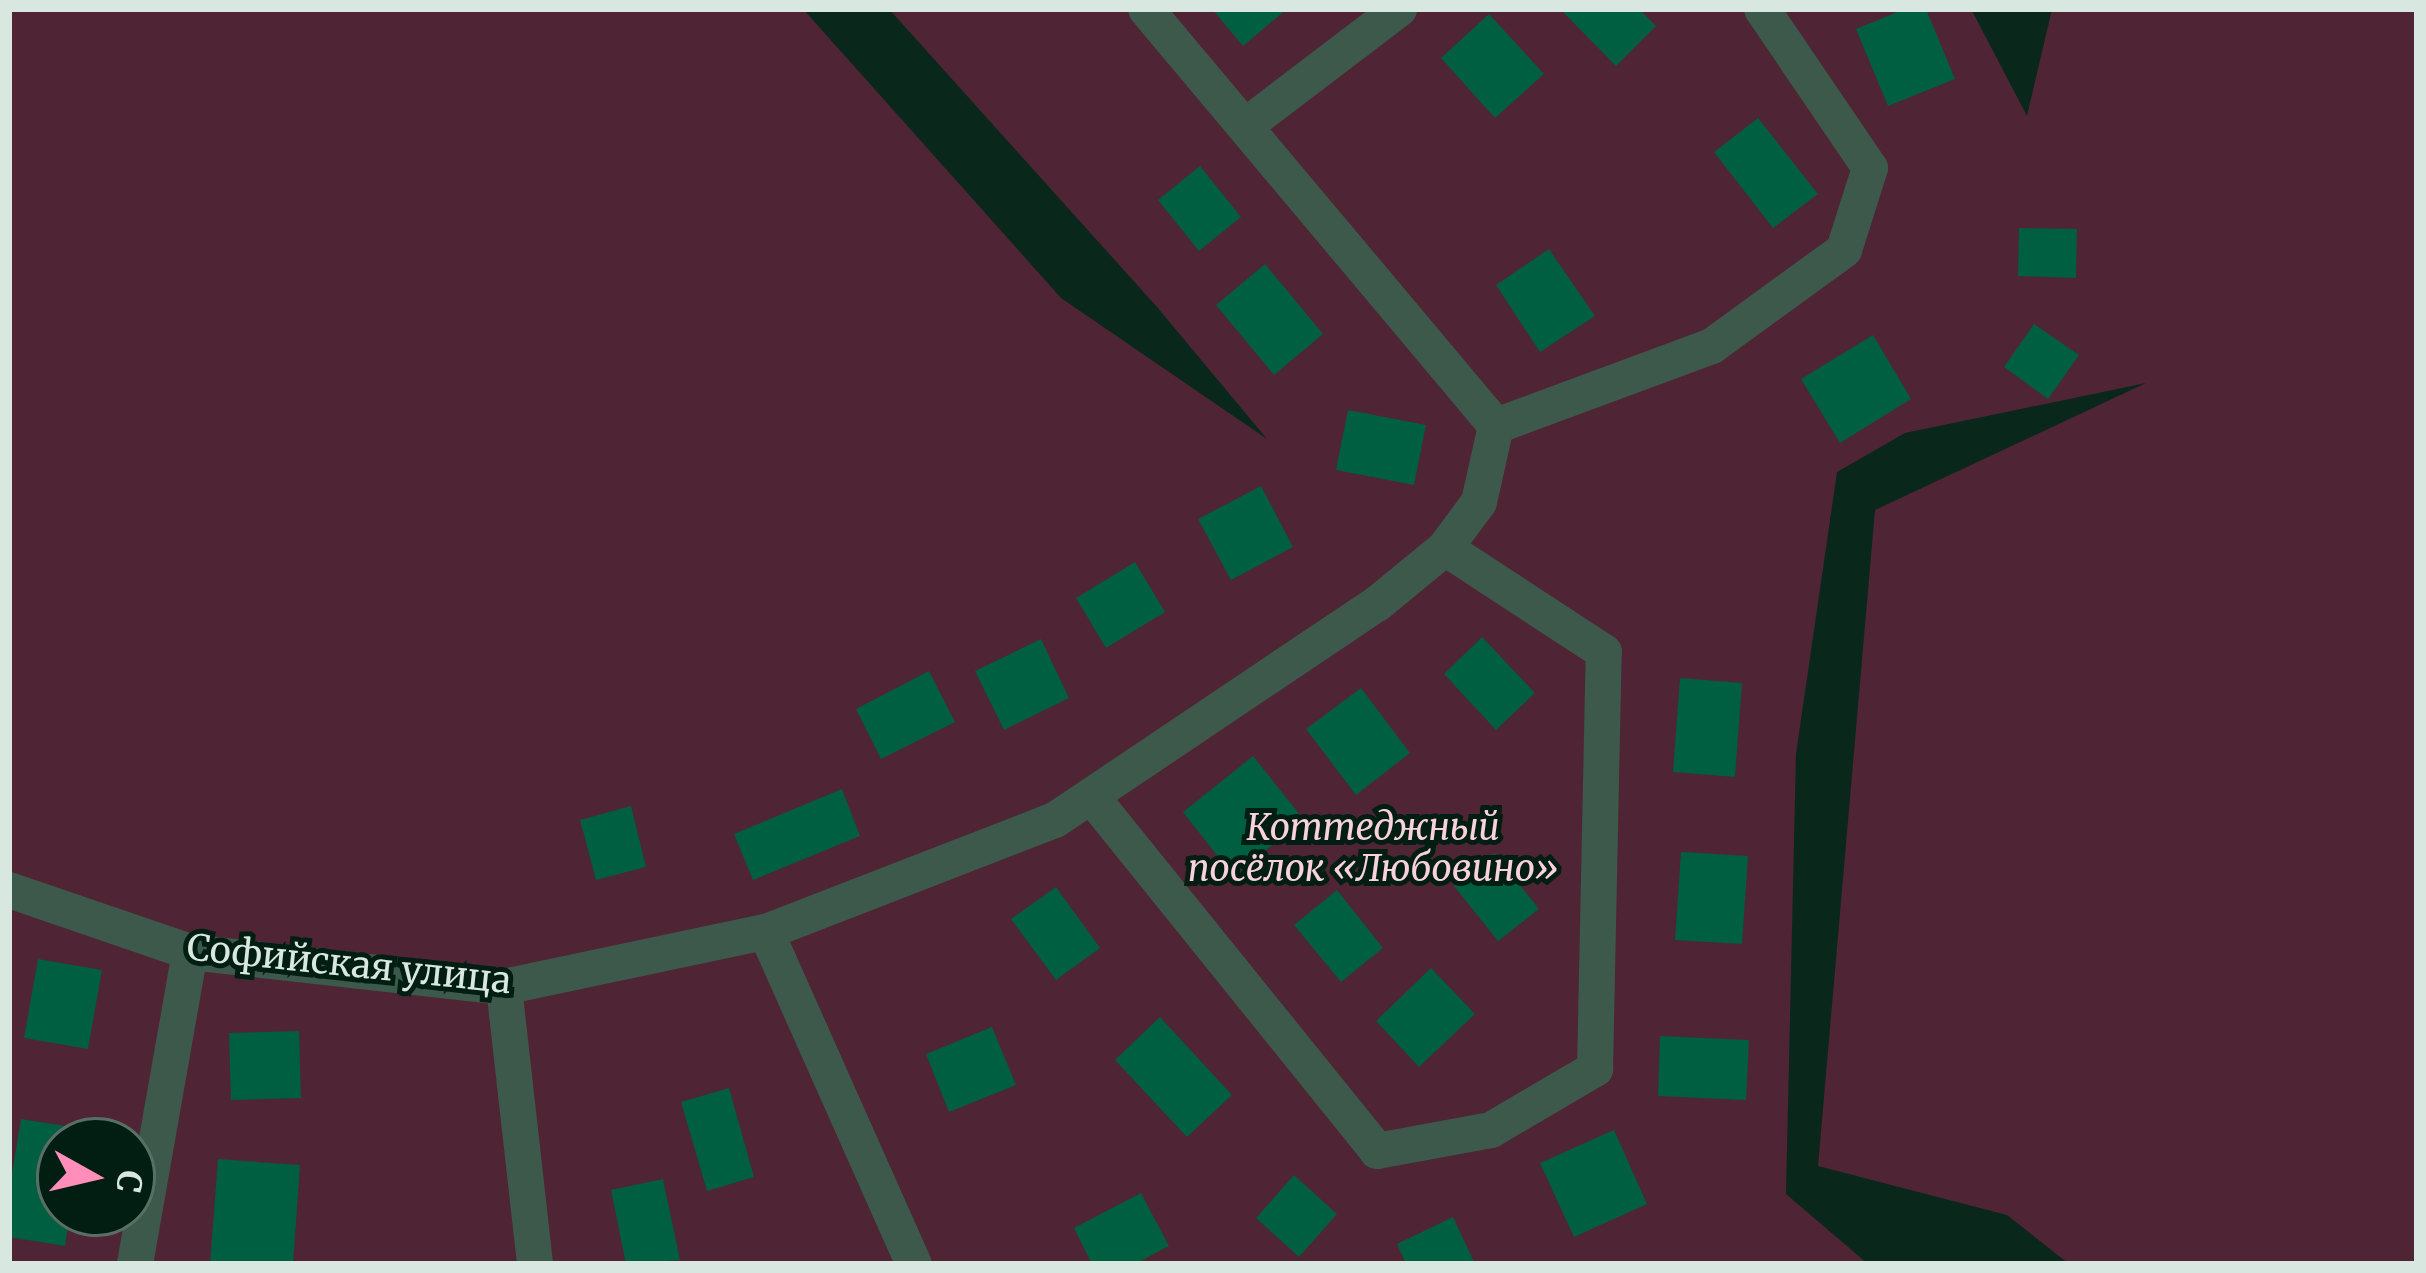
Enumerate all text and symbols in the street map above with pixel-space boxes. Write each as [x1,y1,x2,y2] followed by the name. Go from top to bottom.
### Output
[1188,805,1558,890] park label: Коттеджный посёлок «Любовино»
[185,926,513,1002] street label: Софийская улица
[36,1117,156,1237] north arrow
[107,1168,151,1195] text: С

